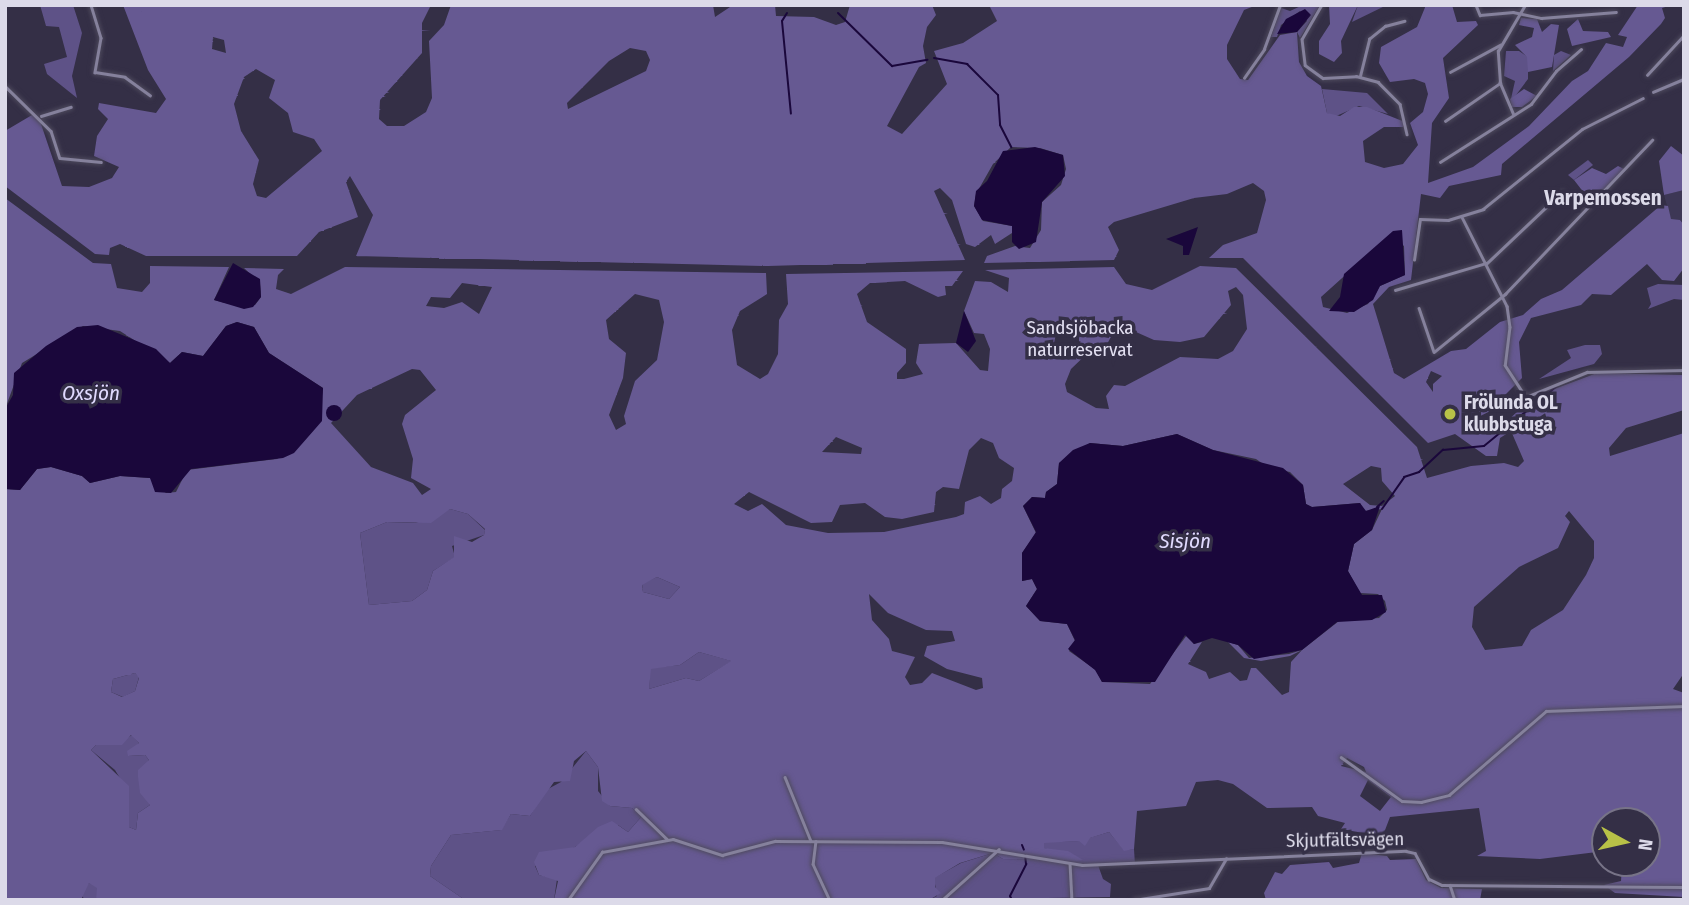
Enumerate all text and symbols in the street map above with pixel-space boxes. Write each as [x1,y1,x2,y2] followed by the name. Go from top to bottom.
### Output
[1544,185,1662,211] district label: Varpemossen
[1026,317,1134,361] park label: Sandsjöbacka naturreservat
[62,380,120,406] water label: Oxsjön
[1464,392,1558,436] place label: Frölunda OL klubbstuga
[1442,406,1458,422] marker: Frölunda OL klubbstuga
[1159,528,1211,554] water label: Sisjön
[1591,807,1661,877] north arrow
[1286,828,1404,852] street label: Skjutfältsvägen
[1633,837,1657,852] text: N

